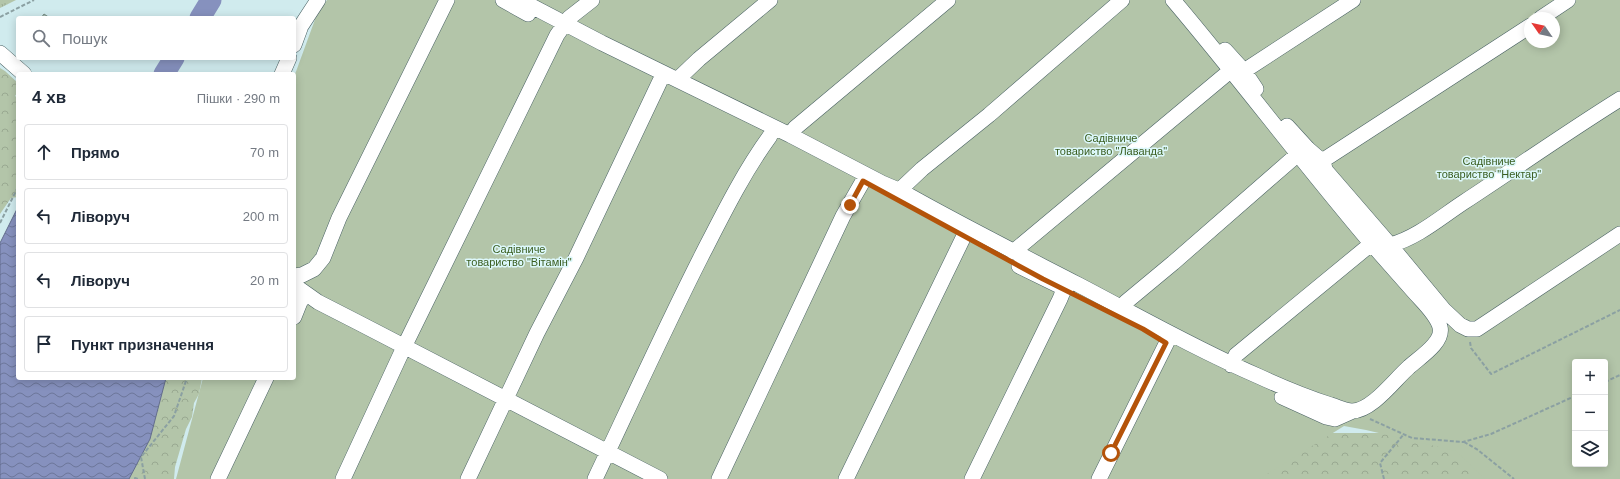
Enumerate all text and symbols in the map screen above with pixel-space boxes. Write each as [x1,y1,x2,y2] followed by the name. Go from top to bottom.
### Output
[1524,12,1560,48] north arrow
[16,16,296,60] search box
[30,27,52,49] icon: search
[62,30,107,47] text: Пошук
[32,88,66,107] text: 4 хв
[197,91,280,106] text: Пішки · 290 m
[1055,132,1167,157] park label: Садівниче товариство "Лаванда"
[33,141,55,163] icon: ahead
[71,144,120,161] text: Прямо
[250,145,279,160] text: 70 m
[1437,155,1541,180] park label: Садівниче товариство "Нектар"
[841,196,859,214] route end
[33,205,55,227] icon: left
[71,208,130,225] text: Ліворуч
[243,209,279,224] text: 200 m
[466,243,572,268] park label: Садівниче товариство "Вітамін"
[33,269,55,291] icon: left
[71,272,130,289] text: Ліворуч
[250,273,279,288] text: 20 m
[33,333,55,355] icon: arrive
[71,336,214,353] text: Пункт призначення
[1572,359,1608,467] map controls
[1572,359,1608,395] button: +
[1572,395,1608,431] button: −
[1572,431,1608,467] button: layers
[1102,444,1120,462] route start

